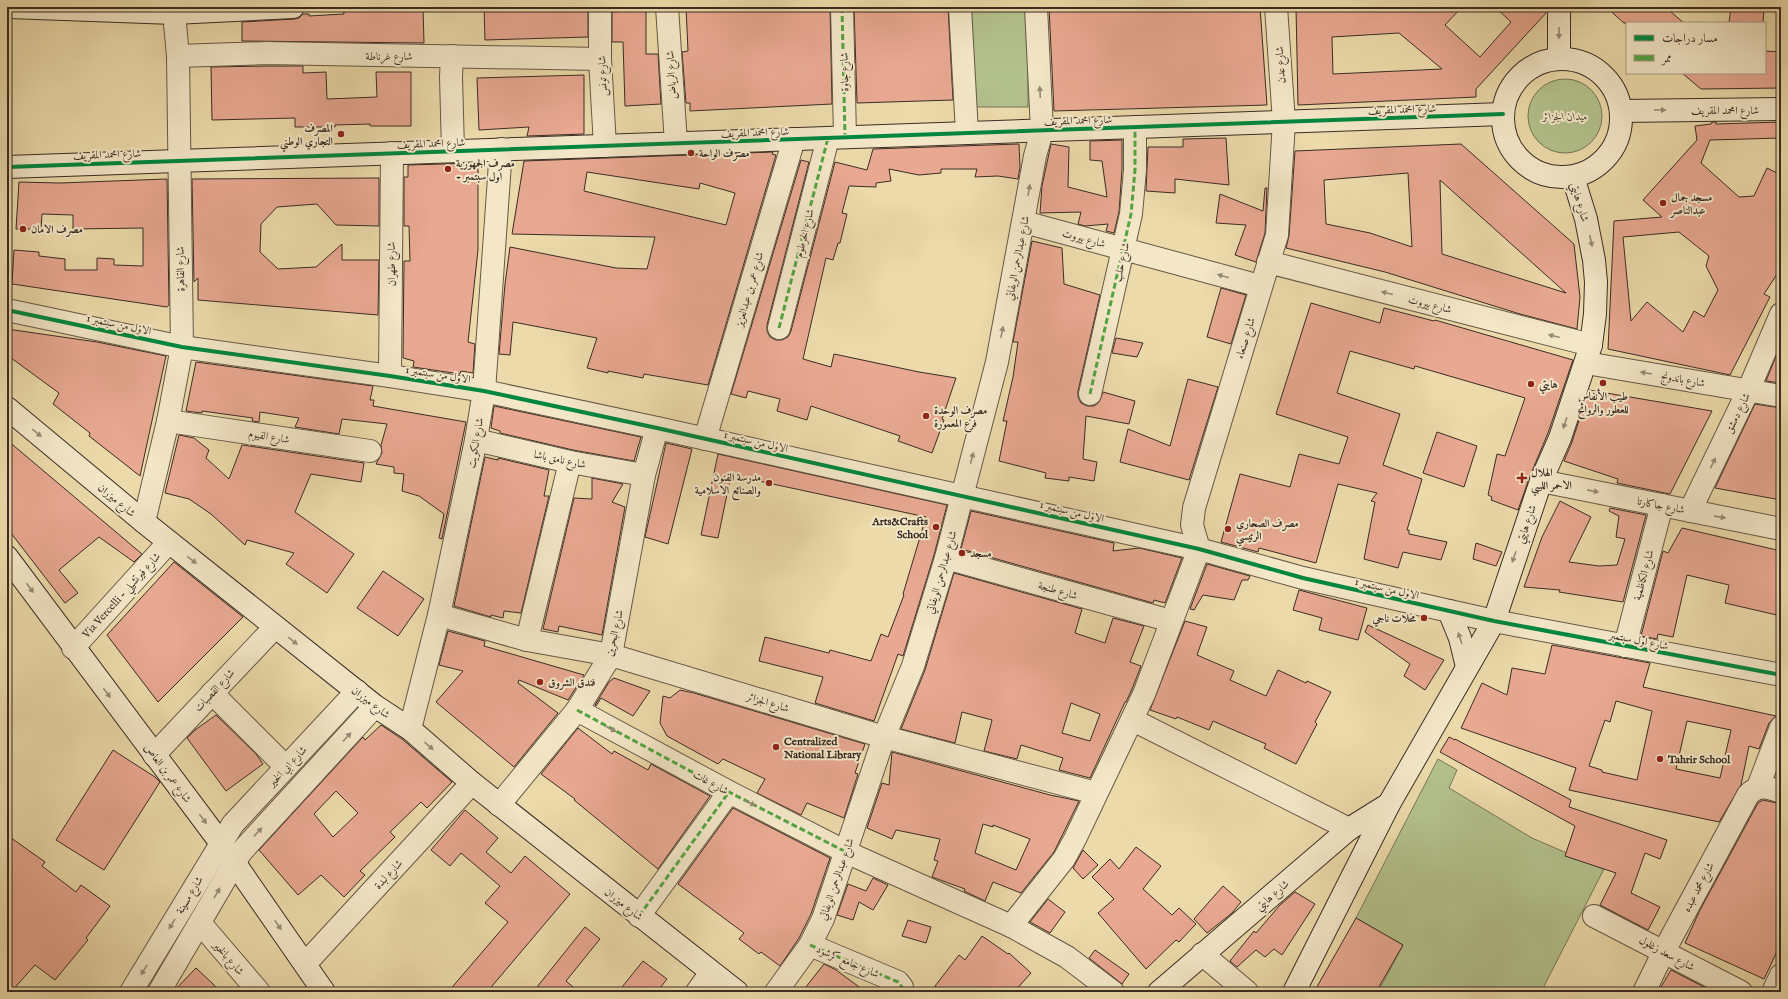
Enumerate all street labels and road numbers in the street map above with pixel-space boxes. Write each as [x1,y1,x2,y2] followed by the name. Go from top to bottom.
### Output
[1273,46,1291,84] street label: شارع عدن
[366,50,412,66] street label: شارع غرناطة
[663,50,683,100] street label: شارع الرياض
[838,52,854,92] street label: شارع جاوة
[595,55,613,96] street label: شارع تونس
[1368,102,1436,120] street label: شارع امحمد المقريف
[1691,104,1759,120] street label: شارع امحمد المقريف
[1044,113,1112,131] street label: شارع امحمد المقريف
[721,125,789,143] street label: شارع امحمد المقريف
[397,136,465,154] street label: شارع امحمد المقريف
[73,147,141,165] street label: شارع امحمد المقريف
[1565,181,1592,224] street label: شارع هايتي
[792,207,820,259] street label: شارع الخرطوم
[1003,215,1035,302] street label: شارع عبدالرحمن الويفاتي
[1060,226,1107,253] street label: شارع بيروت
[1111,241,1135,284] street label: شارع حلب
[385,242,401,286] street label: شارع طهران
[174,246,190,292] street label: شارع القاهرة
[732,250,769,330] street label: شارع عمر بن عبدالعزيز
[1406,293,1453,319] street label: شارع بيروت
[85,311,152,340] street label: الاول من سبتمبر 1
[1233,316,1261,361] street label: شارع صنعاء
[404,363,471,388] street label: الاول من سبتمبر 1
[1659,369,1706,393] street label: شارع باندونج
[1722,391,1756,437] street label: شارع دمشق
[465,417,489,470] street label: شارع الكويت
[247,427,290,449] street label: شارع الفيوم
[722,428,789,457] street label: الاول من سبتمبر 1
[532,448,587,474] street label: شارع نامق باشا
[93,481,138,522] street label: شارع ميزران
[1635,495,1686,519] street label: شارع جاكارتا
[1038,498,1105,527] street label: الاول من سبتمبر 1
[1514,503,1542,546] street label: شارع هايتي
[923,529,962,616] street label: شارع عبدالرحمن الويفاتي
[1630,548,1659,603] street label: شارع الكاظمية
[79,550,166,644] street label: Via Vercelli - شارع فيرتشيلي
[1353,575,1420,604] street label: الاول من سبتمبر 1
[1036,579,1079,605] street label: شارع طنجة
[603,608,629,658] street label: شارع البحرين
[1607,628,1670,656] street label: شارع اول سبتمبر
[191,666,239,716] street label: شارع القصبات
[347,684,393,723] street label: شارع ميزران
[743,690,791,718] street label: شارع الجزائر
[139,741,194,807] street label: شارع عمر بن العاص
[265,743,312,792] street label: شارع ابي الخير
[689,768,731,800] street label: شارع غات
[816,836,859,923] street label: شارع عبدالرحمن الويفاتي
[372,857,407,894] street label: شارع لبدة
[1680,860,1720,916] street label: شارع محمد عبده
[173,874,208,918] street label: شارع مسينة
[1253,877,1294,916] street label: شارع هايتي
[600,885,645,926] street label: شارع ميزران
[1635,933,1697,976] street label: شارع سعد زغلول
[208,938,247,980] street label: شارع بالخير
[813,942,881,983] street label: شارع جامع كرشود

